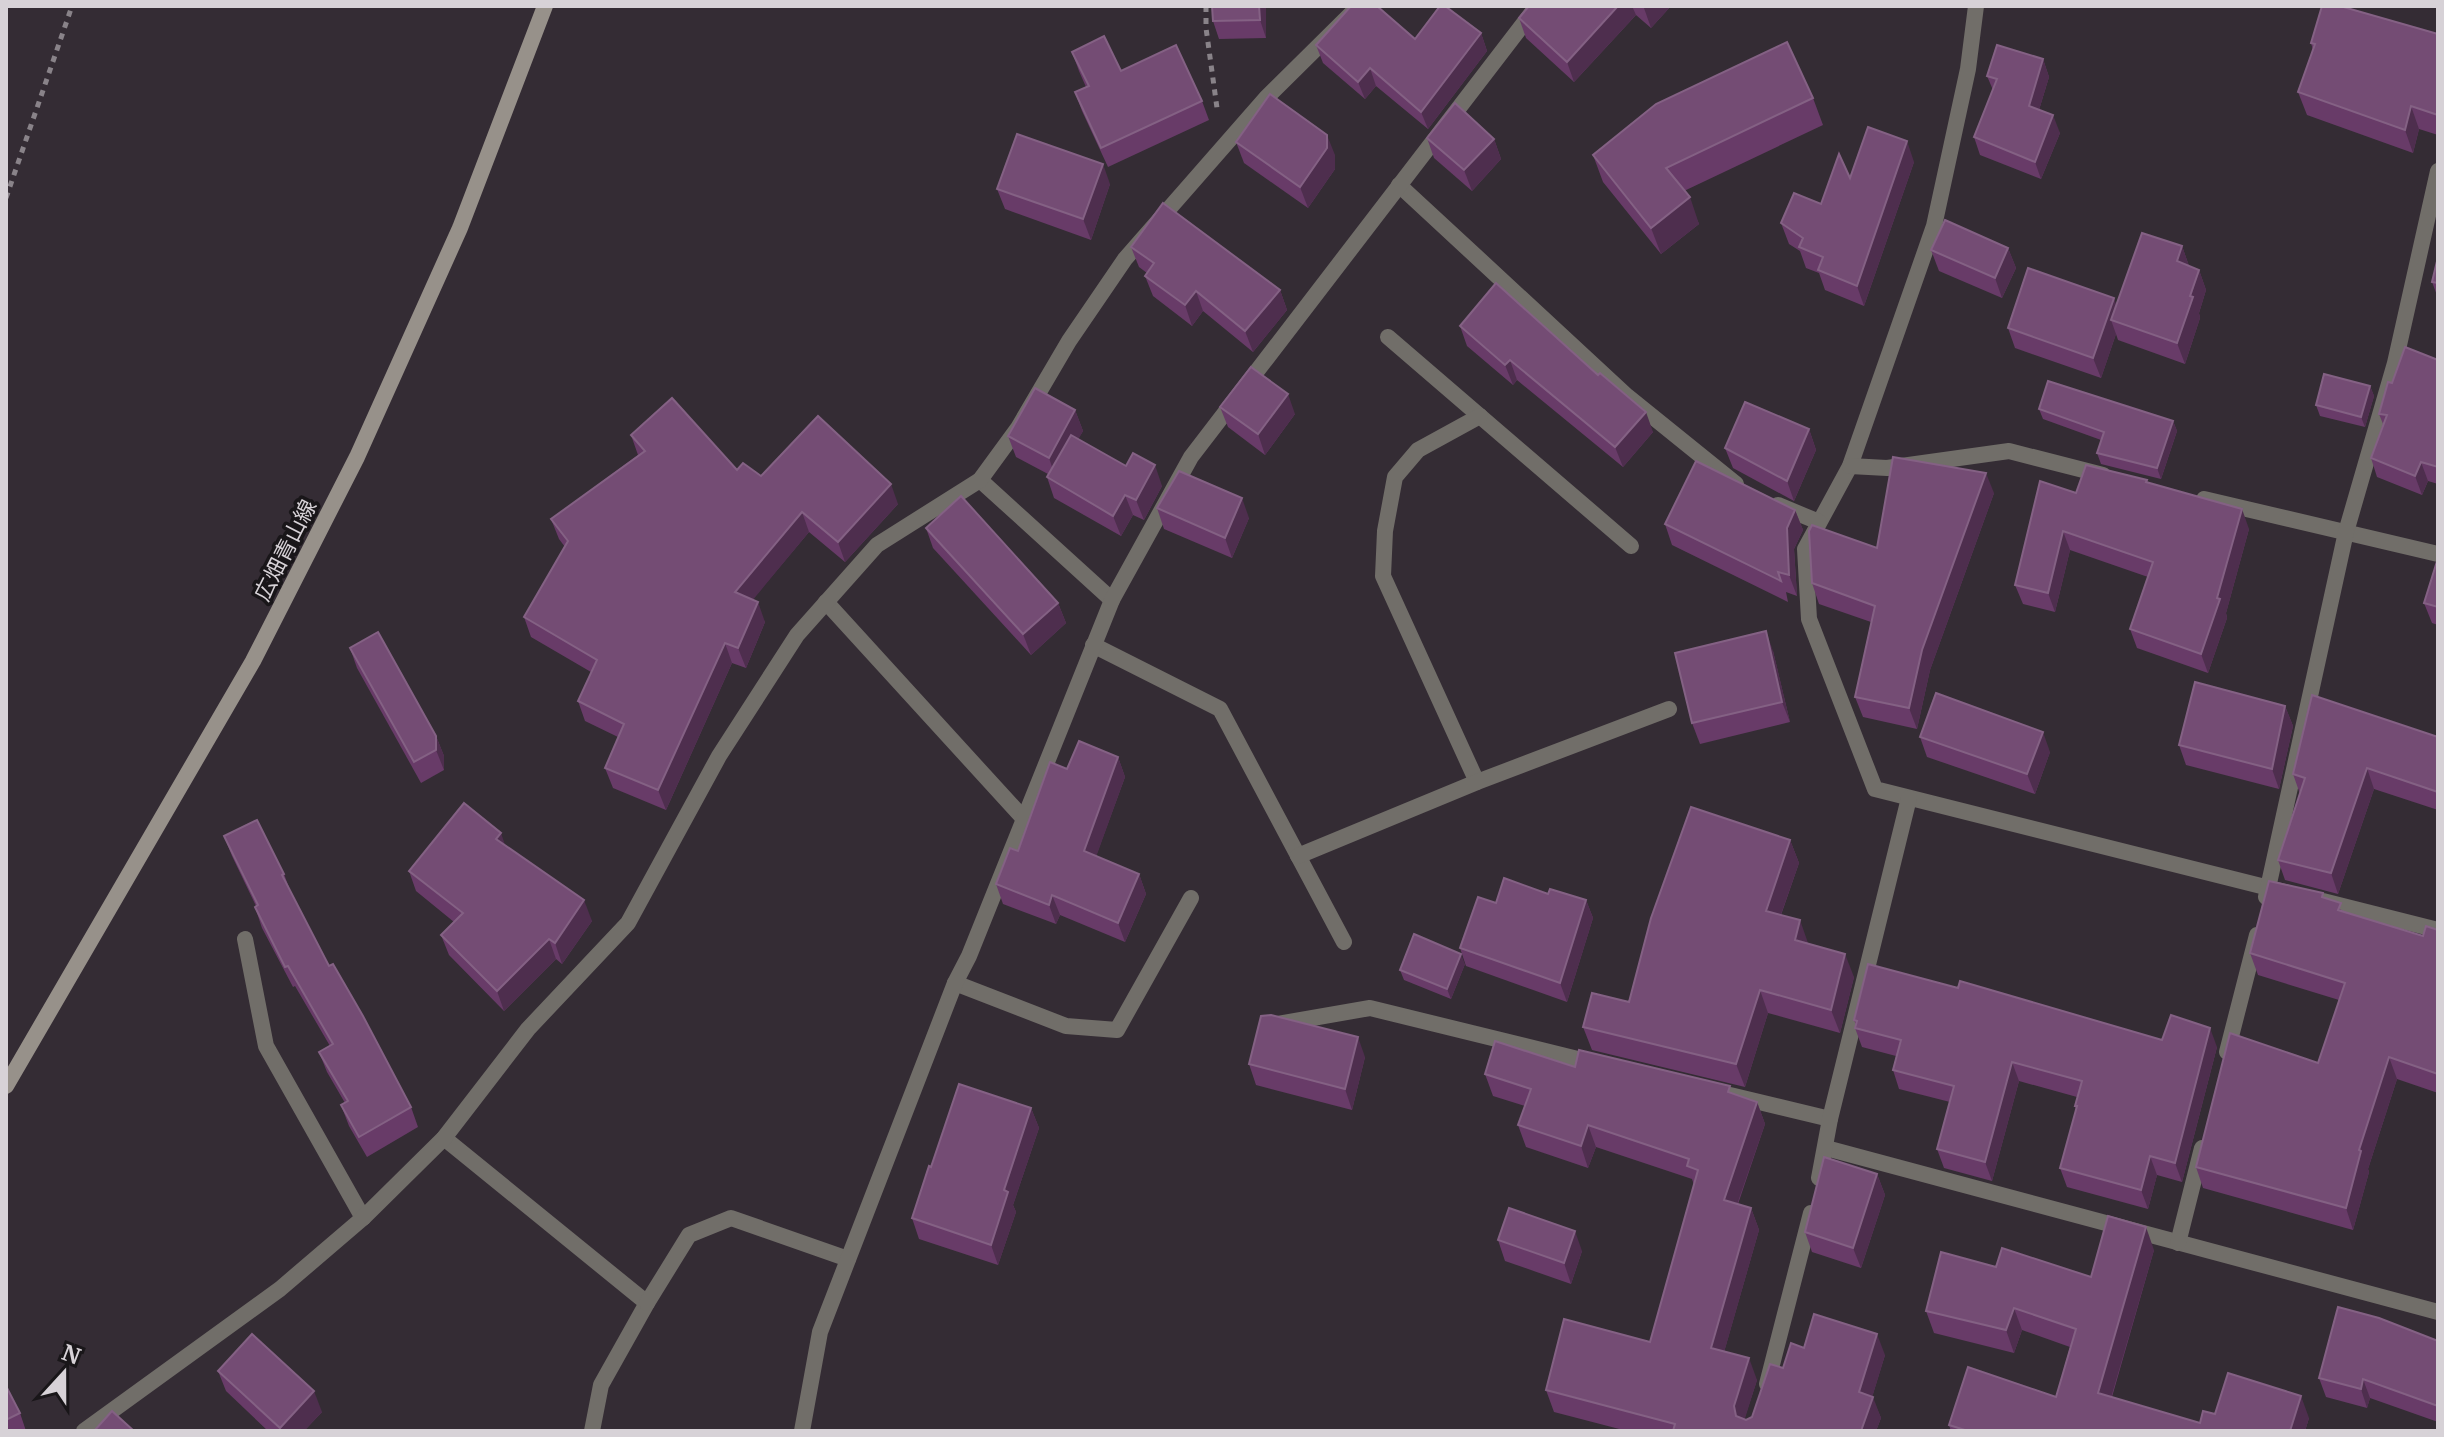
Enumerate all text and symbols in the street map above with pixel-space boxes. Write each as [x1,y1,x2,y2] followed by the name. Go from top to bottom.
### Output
[248,495,322,605] street label: 広畑青山線
[24,1333,104,1413] north arrow
[58,1338,85,1371] text: N

